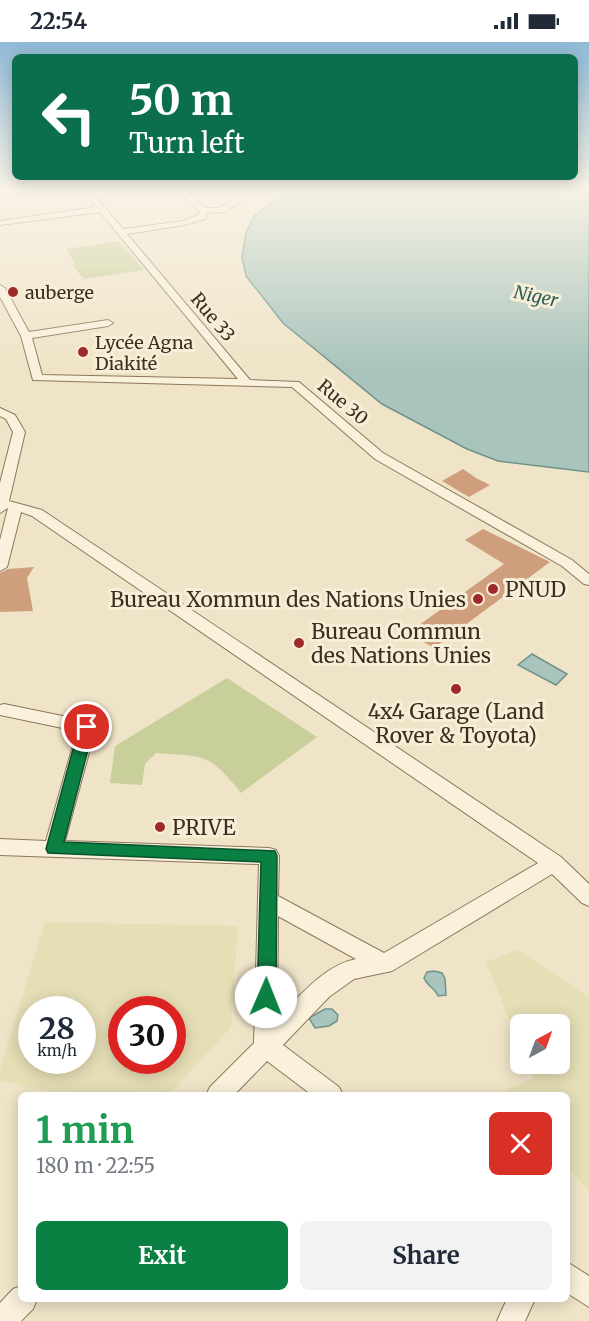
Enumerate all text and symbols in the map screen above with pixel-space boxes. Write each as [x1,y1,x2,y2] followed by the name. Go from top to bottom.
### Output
[30,7,87,35] text: 22:54
[129,74,233,126] text: 50 m
[30,78,108,156] icon: left
[129,126,244,160] text: Turn left
[512,280,561,312] water label: Niger
[25,281,94,304] place label: auberge
[6,285,20,299] marker: auberge
[186,288,240,346] street label: Rue 33
[95,331,194,375] place label: Lycée Agna Diakité
[76,345,90,359] marker: Lycée Agna Diakité
[313,374,373,430] street label: Rue 30
[505,576,566,603] place label: PNUD
[486,582,500,596] marker: PNUD
[110,586,466,613] place label: Bureau Xommun des Nations Unies
[471,592,485,606] marker: Bureau Xommun des Nations Unies
[311,618,491,669] place label: Bureau Commun des Nations Unies
[292,636,306,650] marker: Bureau Commun des Nations Unies
[449,682,463,696] marker: 4x4 Garage (Land Rover & Toyota)
[368,698,545,749] place label: 4x4 Garage (Land Rover & Toyota)
[61,701,112,752] pin
[70,710,103,743] icon: arrive
[172,814,236,841] place label: PRIVE
[153,820,167,834] marker: PRIVE
[234,965,298,1029] position arrow
[108,996,186,1074] speed limit sign: 30
[39,1009,75,1047] text: 28
[510,1014,570,1074] north arrow
[510,1014,570,1074] map controls
[37,1041,77,1060] text: km/h
[36,1108,134,1153] text: 1 min
[489,1112,552,1175] button: close
[36,1153,155,1178] text: 180 m · 22:55
[36,1221,288,1290] button: Exit
[300,1221,552,1290] button: Share

